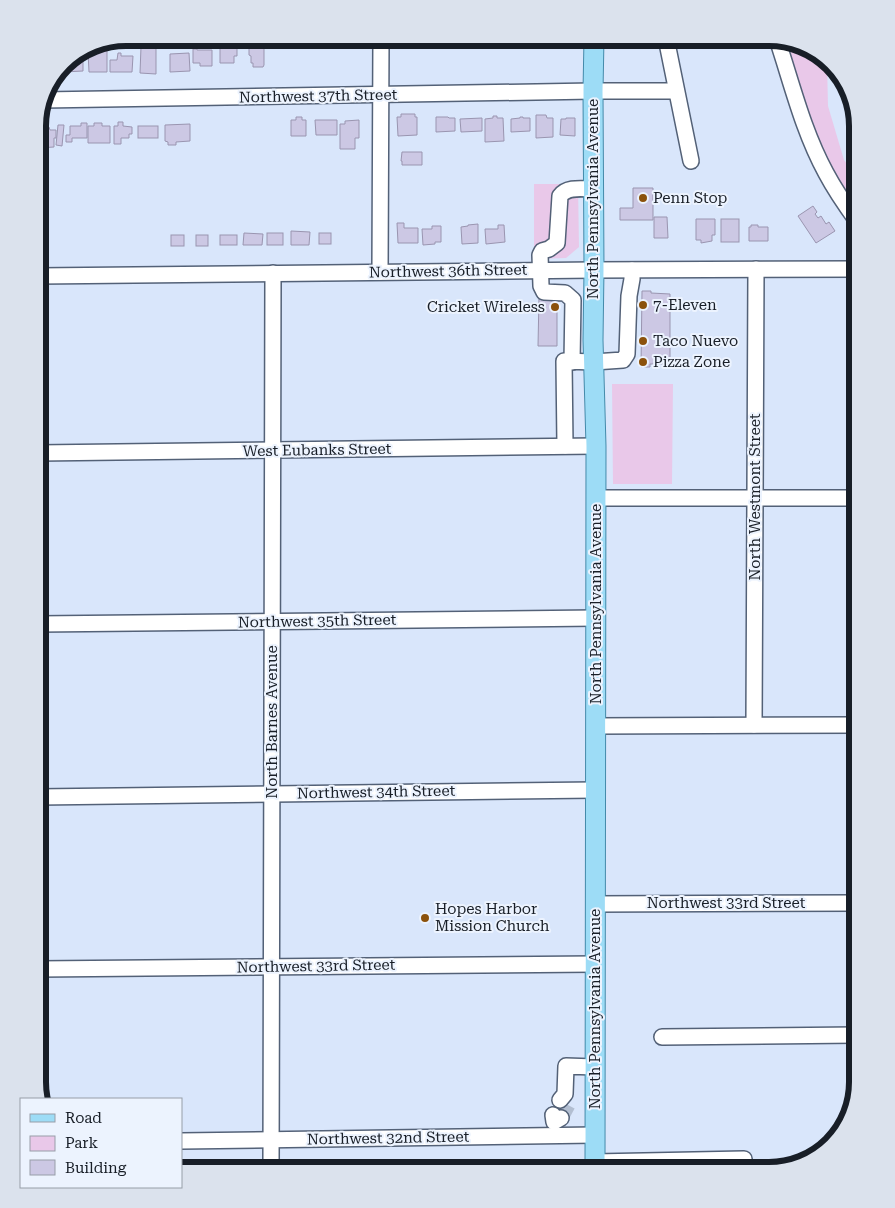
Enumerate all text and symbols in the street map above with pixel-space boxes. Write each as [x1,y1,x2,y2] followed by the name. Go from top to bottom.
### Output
[239,86,398,106] street label: Northwest 37th Street
[584,99,602,299] street label: North Pennsylvania Avenue
[653,189,728,207] place label: Penn Stop
[637,192,649,204] marker: Penn Stop
[369,261,528,281] street label: Northwest 36th Street
[653,296,717,314] place label: 7-Eleven
[427,298,545,316] place label: Cricket Wireless
[637,299,649,311] marker: 7-Eleven
[549,301,561,313] marker: Cricket Wireless
[653,332,738,350] place label: Taco Nuevo
[637,335,649,347] marker: Taco Nuevo
[653,353,730,371] place label: Pizza Zone
[637,356,649,368] marker: Pizza Zone
[746,413,764,581] street label: North Westmont Street
[243,440,392,460] street label: West Eubanks Street
[587,504,605,704] street label: North Pennsylvania Avenue
[238,611,397,631] street label: Northwest 35th Street
[263,645,281,799] street label: North Barnes Avenue
[297,782,456,802] street label: Northwest 34th Street
[647,894,806,912] street label: Northwest 33rd Street
[435,900,550,935] place label: Hopes Harbor Mission Church
[586,909,604,1109] street label: North Pennsylvania Avenue
[419,912,431,924] marker: Hopes Harbor Mission Church
[237,956,396,976] street label: Northwest 33rd Street
[20,1098,182,1188] legend
[65,1109,102,1127] text: Road
[307,1128,470,1148] street label: Northwest 32nd Street
[65,1134,99,1152] text: Park
[65,1159,127,1177] text: Building

